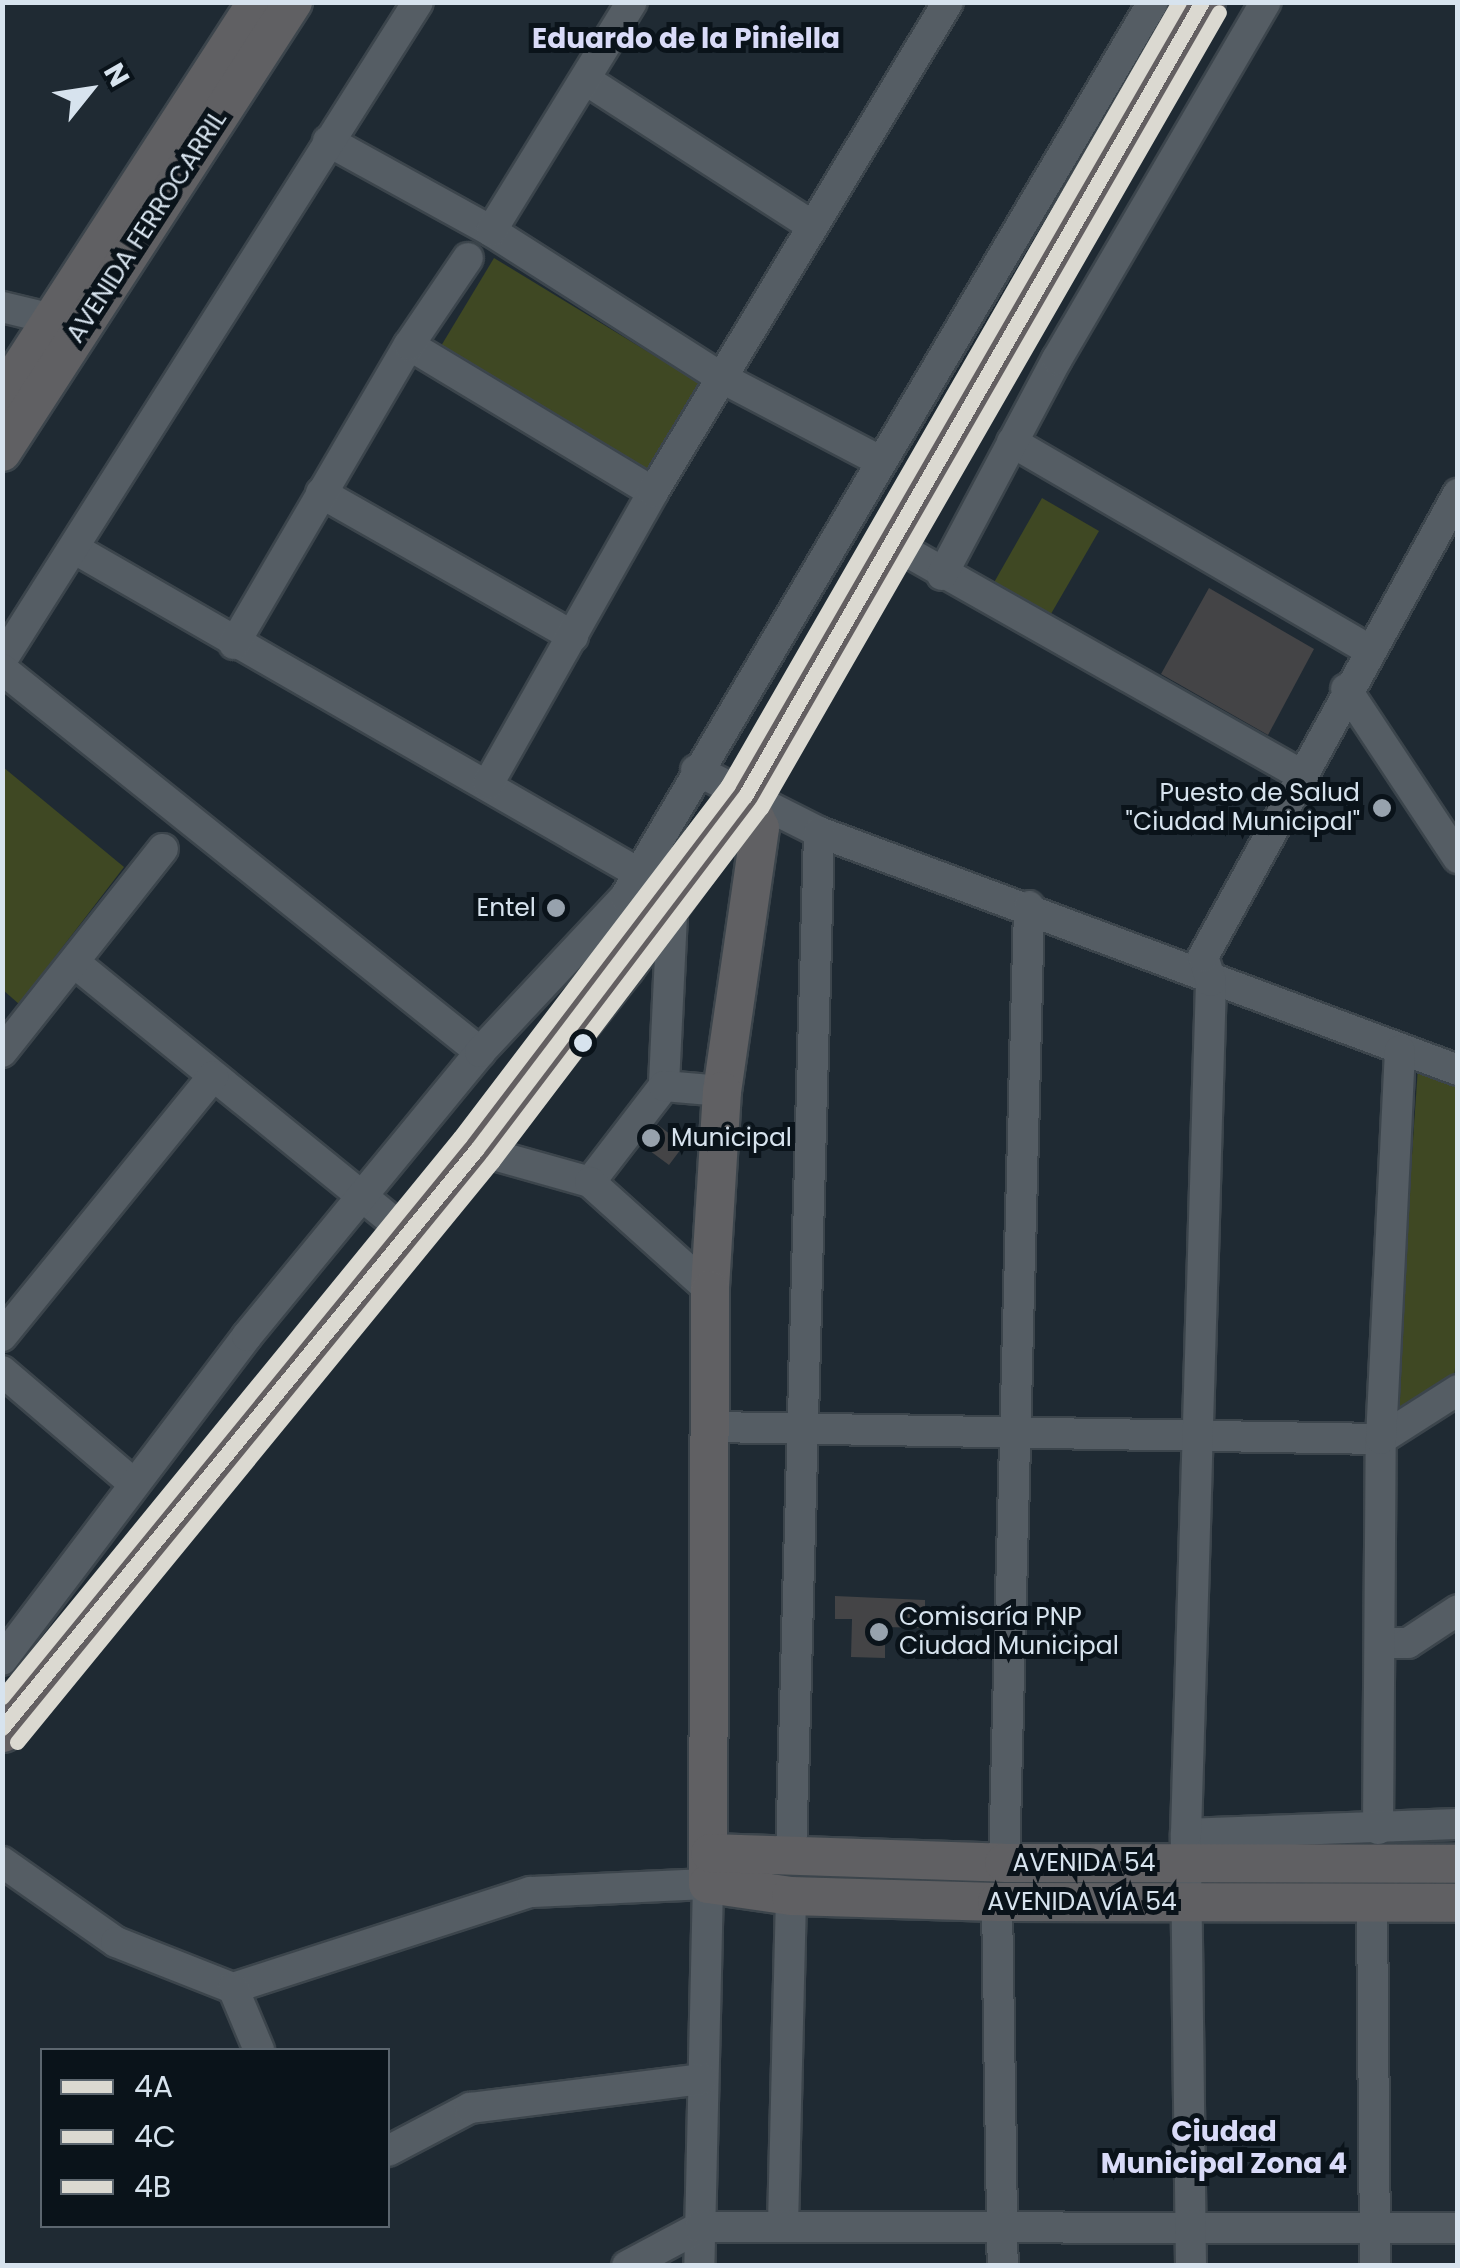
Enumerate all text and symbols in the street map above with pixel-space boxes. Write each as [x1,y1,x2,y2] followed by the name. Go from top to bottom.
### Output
[532,22,840,56] district label: Eduardo de la Piniella
[40,40,140,140] north arrow
[94,56,139,94] text: N
[61,105,233,349] street label: AVENIDA FERROCARRIL
[1126,779,1360,838] place label: Puesto de Salud "Ciudad Municipal"
[1369,795,1395,821] marker: Puesto de Salud "Ciudad Municipal"
[476,893,536,923] place label: Entel
[545,897,567,919] marker: Entel
[573,1033,593,1053] unlabelled marker
[671,1123,792,1153] place label: Municipal
[640,1127,662,1149] marker: Municipal
[899,1603,1119,1662] place label: Comisaría PNP Ciudad Municipal
[868,1621,890,1643] marker: Comisaría PNP Ciudad Municipal
[1013,1848,1155,1878] street label: AVENIDA 54
[987,1887,1177,1917] street label: AVENIDA VÍA 54
[40,2048,390,2228] legend
[134,2065,173,2108] text: 4A
[134,2115,176,2158] text: 4C
[1101,2115,1347,2181] district label: Ciudad Municipal Zona 4
[134,2165,171,2208] text: 4B

